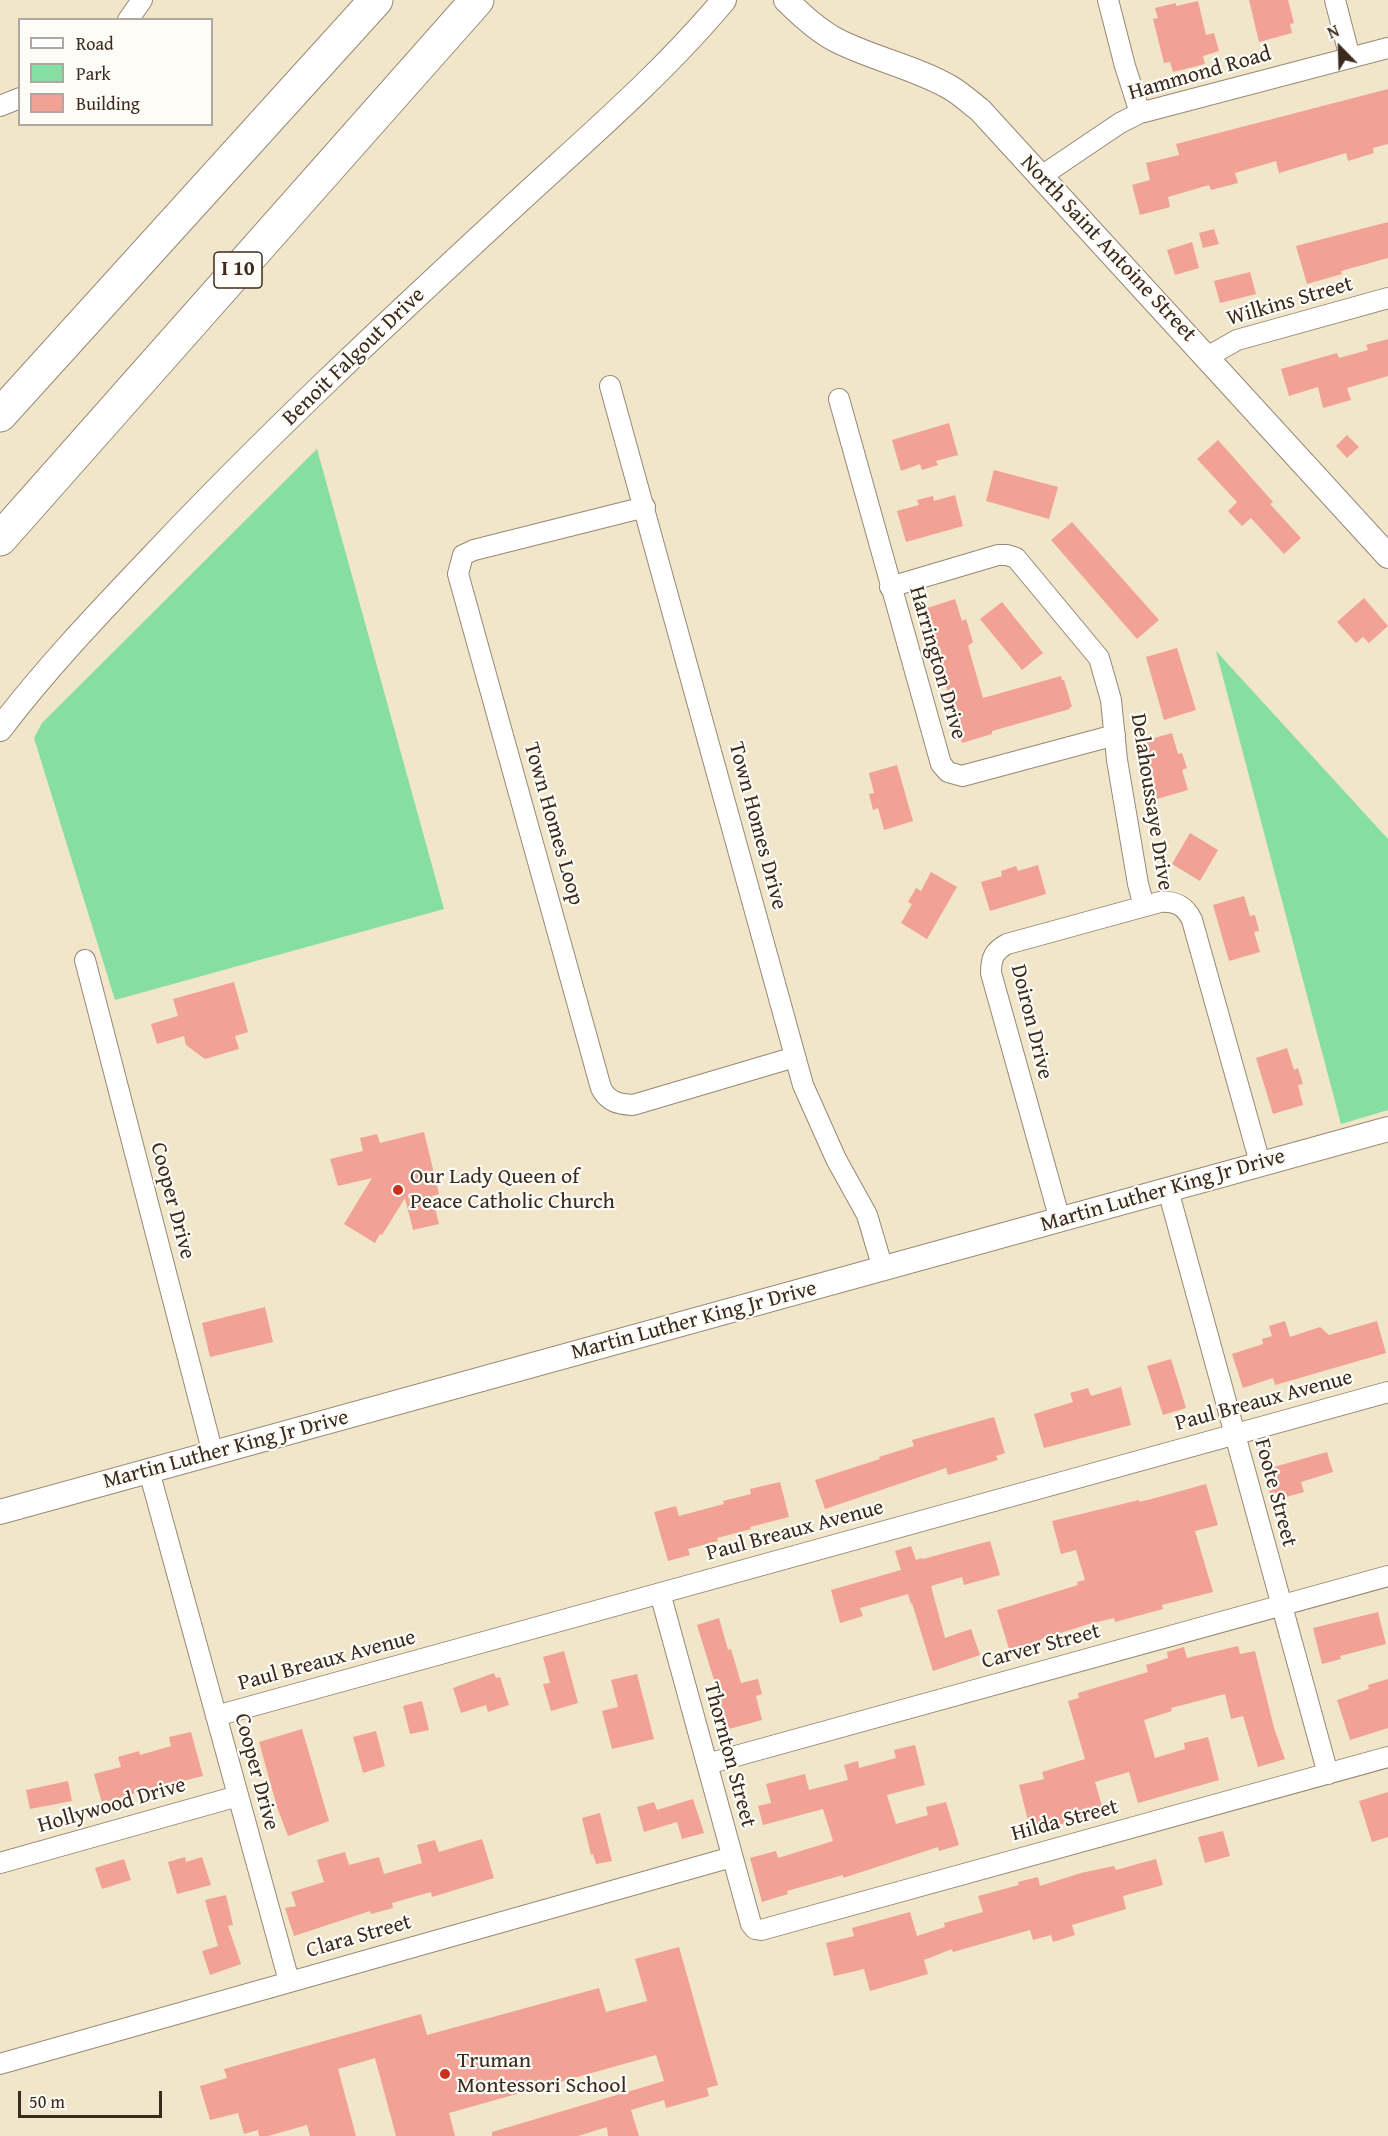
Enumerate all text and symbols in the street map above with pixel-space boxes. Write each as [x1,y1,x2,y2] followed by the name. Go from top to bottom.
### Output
[18,18,213,126] legend
[1310,18,1370,78] north arrow
[1323,18,1343,45] text: N
[76,30,114,57] text: Road
[1126,41,1274,107] street label: Hammond Road
[76,60,111,87] text: Park
[76,90,140,117] text: Building
[1014,150,1202,348] street label: North Saint Antoine Street
[214,252,262,288] road number: I 10
[1224,271,1356,333] street label: Wilkins Street
[277,282,431,432] street label: Benoit Falgout Drive
[903,583,971,743] street label: Harrington Drive
[1124,712,1178,892] street label: Delahoussaye Drive
[722,739,792,913] street label: Town Homes Drive
[517,740,589,908] street label: Town Homes Loop
[1004,962,1058,1082] street label: Doiron Drive
[144,1140,200,1262] street label: Cooper Drive
[1038,1143,1288,1239] street label: Martin Luther King Jr Drive
[410,1164,615,1216] place label: Our Lady Queen of Peace Catholic Church
[391,1183,405,1197] marker: Our Lady Queen of Peace Catholic Church
[568,1275,820,1367] street label: Martin Luther King Jr Drive
[1172,1365,1356,1437] street label: Paul Breaux Avenue
[100,1404,352,1496] street label: Martin Luther King Jr Drive
[1248,1436,1302,1550] street label: Foote Street
[703,1495,887,1567] street label: Paul Breaux Avenue
[979,1618,1103,1676] street label: Carver Street
[235,1625,419,1697] street label: Paul Breaux Avenue
[697,1680,761,1830] street label: Thornton Street
[228,1711,284,1833] street label: Cooper Drive
[35,1772,189,1840] street label: Hollywood Drive
[1009,1794,1121,1848] street label: Hilda Street
[303,1909,415,1965] street label: Clara Street
[457,2048,627,2100] place label: Truman Montessori School
[438,2067,452,2081] marker: Truman Montessori School
[21,2079,165,2117] scale bar
[29,2088,65,2115] text: 50 m

